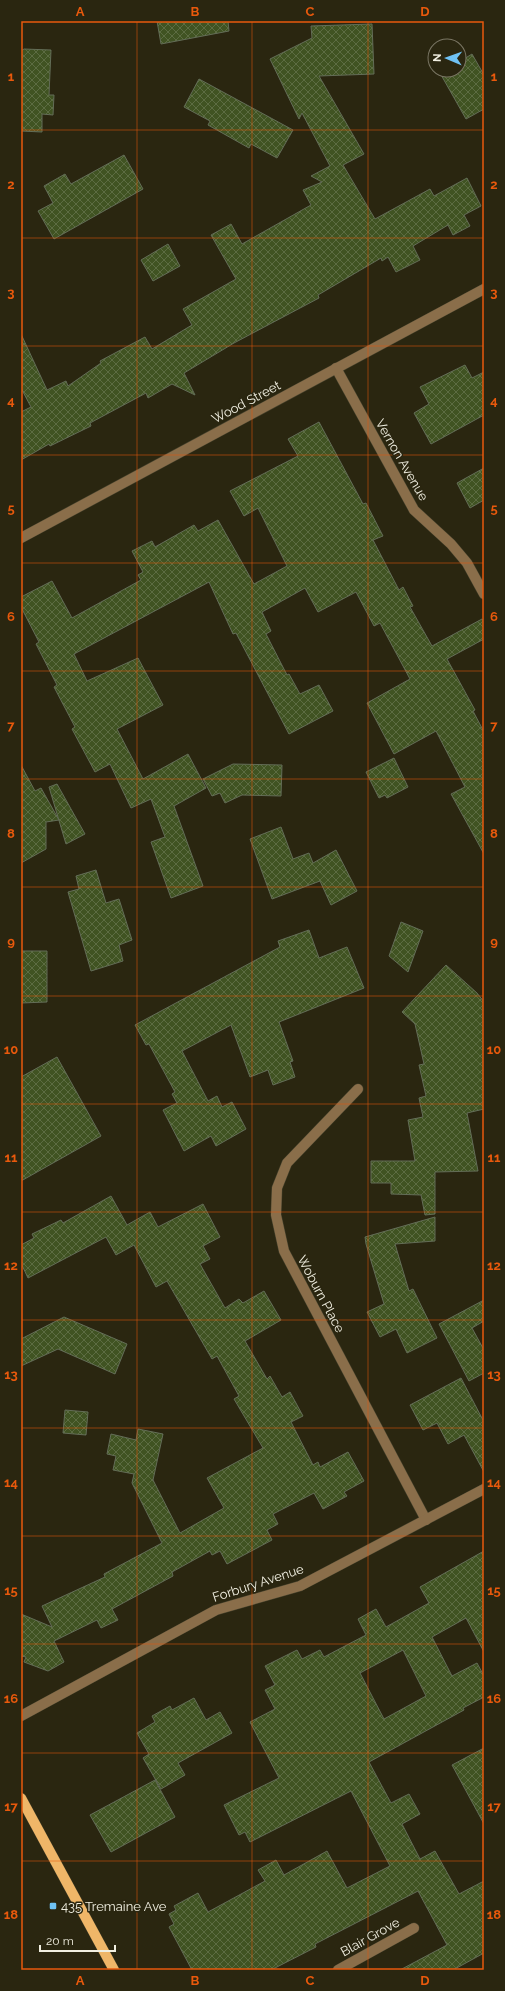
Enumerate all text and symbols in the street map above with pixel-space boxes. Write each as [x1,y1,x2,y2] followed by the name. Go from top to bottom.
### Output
[76,4,85,19] text: A
[191,4,200,19] text: B
[306,4,315,19] text: C
[420,4,430,19] text: D
[427,38,467,78] north arrow
[431,53,444,62] text: N
[8,69,15,84] text: 1
[491,69,498,84] text: 1
[7,177,15,192] text: 2
[490,177,498,192] text: 2
[7,285,15,300] text: 3
[490,285,498,300] text: 3
[209,377,283,426] street label: Wood Street
[7,393,15,408] text: 4
[490,393,498,408] text: 4
[373,417,432,504] street label: Vernon Avenue
[7,501,15,516] text: 5
[490,501,498,516] text: 5
[7,609,15,624] text: 6
[490,609,498,624] text: 6
[7,718,15,733] text: 7
[490,718,498,733] text: 7
[7,826,15,841] text: 8
[490,826,498,841] text: 8
[7,934,15,949] text: 9
[490,934,498,949] text: 9
[4,1042,18,1057] text: 10
[487,1042,501,1057] text: 10
[5,1150,18,1165] text: 11
[488,1150,501,1165] text: 11
[294,1253,348,1335] street label: Woburn Place
[4,1258,18,1273] text: 12
[487,1258,501,1273] text: 12
[4,1367,18,1382] text: 13
[487,1367,501,1382] text: 13
[4,1475,18,1490] text: 14
[487,1475,501,1490] text: 14
[210,1561,306,1605] street label: Forbury Avenue
[4,1583,18,1598] text: 15
[487,1583,501,1598] text: 15
[4,1691,18,1706] text: 16
[487,1691,501,1706] text: 16
[4,1799,19,1814] text: 17
[487,1799,502,1814] text: 17
[61,1899,167,1914] place label: 435 Tremaine Ave
[48,1901,58,1911] marker: 435 Tremaine Ave
[4,1907,18,1922] text: 18
[487,1907,501,1922] text: 18
[338,1914,402,1959] street label: Blair Grove
[40,1927,115,1953] scale bar
[46,1934,74,1948] text: 20 m
[76,1973,85,1988] text: A
[191,1973,200,1988] text: B
[306,1973,315,1988] text: C
[420,1973,430,1988] text: D

